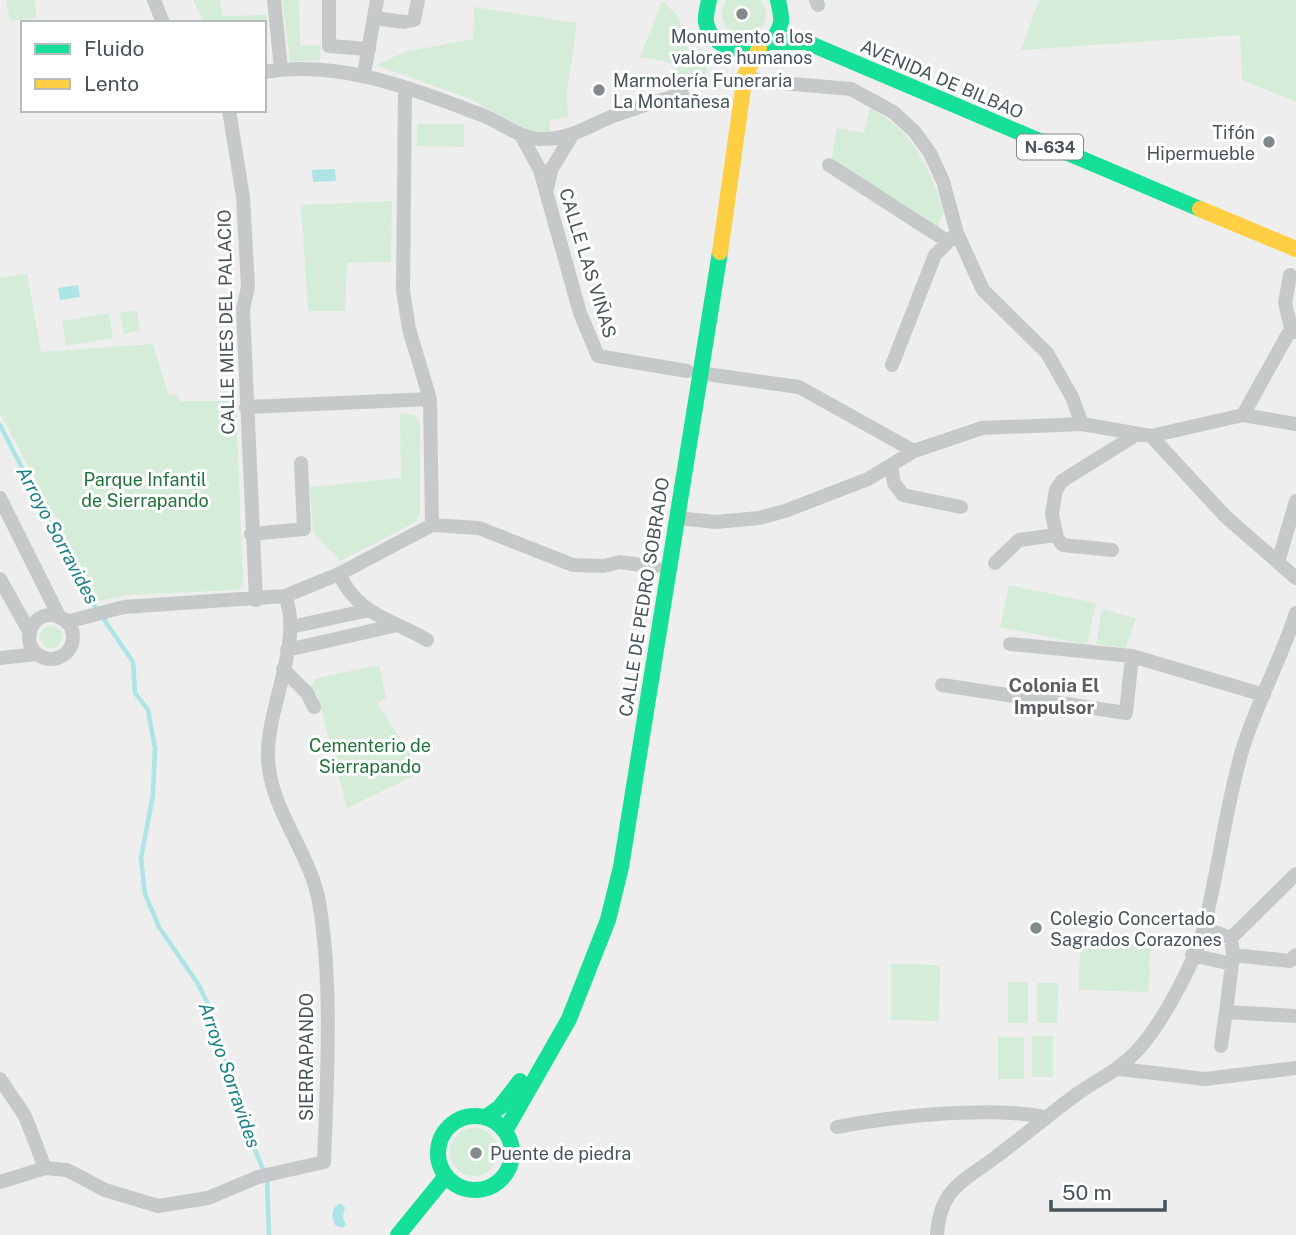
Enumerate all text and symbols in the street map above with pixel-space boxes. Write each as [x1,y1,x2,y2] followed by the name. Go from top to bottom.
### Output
[734,6,750,22] marker: Monumento a los valores humanos
[21,21,266,112] legend
[671,26,813,68] place label: Monumento a los valores humanos
[857,35,1027,123] street label: AVENIDA DE BILBAO
[84,36,144,61] text: Fluido
[613,70,792,112] place label: Marmolería Funeraria La Montañesa
[84,71,139,96] text: Lento
[591,82,607,98] marker: Marmolería Funeraria La Montañesa
[1147,122,1255,164] place label: Tifón Hipermueble
[1017,134,1083,160] road number: N-634
[1261,134,1277,150] marker: Tifón Hipermueble
[555,185,622,341] street label: CALLE LAS VIÑAS
[214,209,238,435] street label: CALLE MIES DEL PALACIO
[12,463,104,607] water label: Arroyo Sorravides
[81,469,209,511] park label: Parque Infantil de Sierrapando
[615,476,673,718] street label: CALLE DE PEDRO SOBRADO
[1009,674,1099,718] district label: Colonia El Impulsor
[309,735,431,777] park label: Cementerio de Sierrapando
[1050,908,1222,950] place label: Colegio Concertado Sagrados Corazones
[1028,920,1044,936] marker: Colegio Concertado Sagrados Corazones
[296,993,317,1121] street label: SIERRAPANDO
[195,999,265,1151] water label: Arroyo Sorravides
[490,1143,631,1164] place label: Puente de piedra
[468,1145,484,1161] marker: Puente de piedra
[1051,1168,1165,1212] scale bar
[1062,1180,1112,1205] text: 50 m

